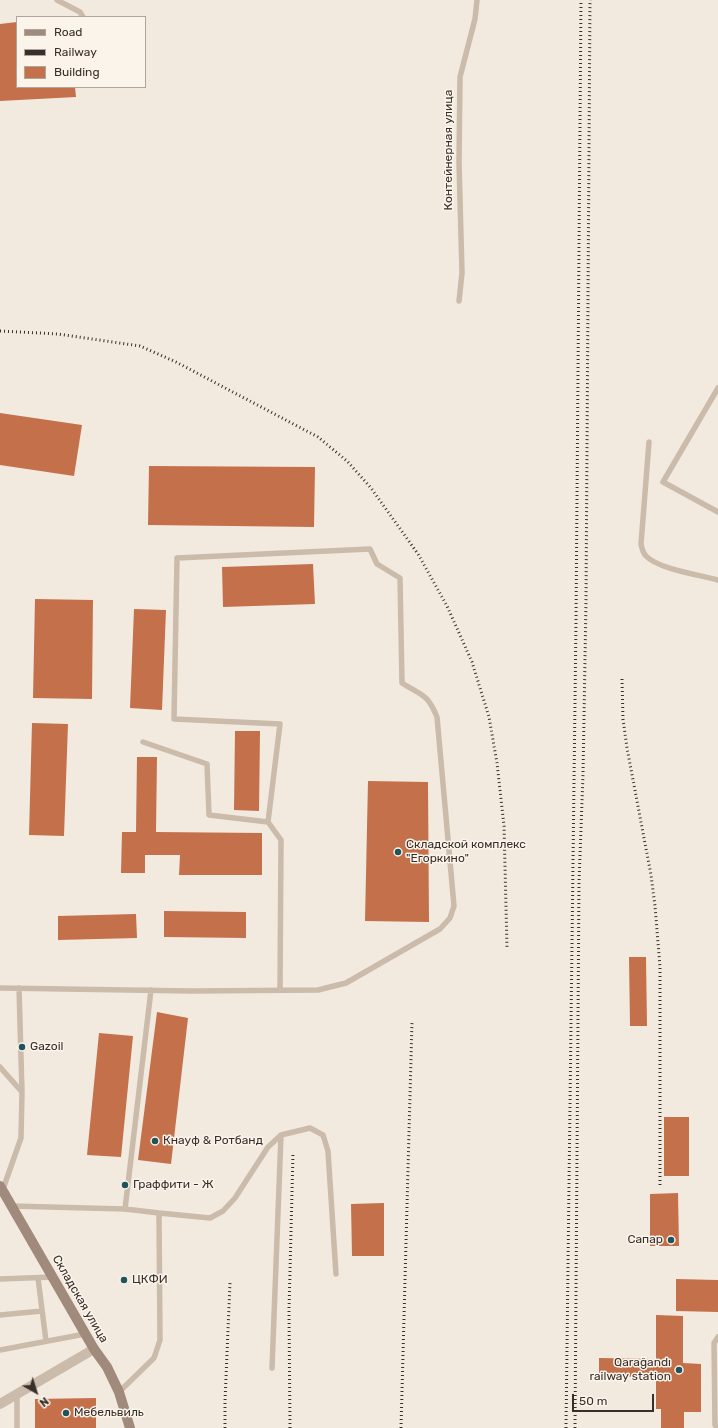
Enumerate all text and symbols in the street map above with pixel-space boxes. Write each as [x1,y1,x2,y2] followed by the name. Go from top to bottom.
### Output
[16,16,146,88] legend
[54,25,82,39] text: Road
[54,45,97,59] text: Railway
[54,65,100,79] text: Building
[442,90,456,210] street label: Контейнерная улица
[406,838,526,866] place label: Складской комплекс "Егоркино"
[393,847,403,857] marker: Складской комплекс "Егоркино"
[30,1040,64,1054] place label: Gazoil
[17,1042,27,1052] marker: Gazoil
[163,1134,263,1148] place label: Кнауф & Ротбанд
[150,1136,160,1146] marker: Кнауф & Ротбанд
[133,1178,214,1192] place label: Граффити - Ж
[120,1180,130,1190] marker: Граффити - Ж
[628,1233,663,1247] place label: Сапар
[666,1235,676,1245] marker: Сапар
[49,1253,111,1345] street label: Складская улица
[132,1273,168,1287] place label: ЦКФИ
[119,1275,129,1285] marker: ЦКФИ
[589,1356,671,1384] place label: Qarağandı railway station
[674,1365,684,1375] marker: Qarağandı railway station
[16,1372,56,1412] north arrow
[574,1386,656,1412] scale bar
[37,1394,51,1409] text: N
[579,1394,607,1408] text: 50 m
[74,1406,144,1420] place label: Мебельвиль
[61,1408,71,1418] marker: Мебельвиль

